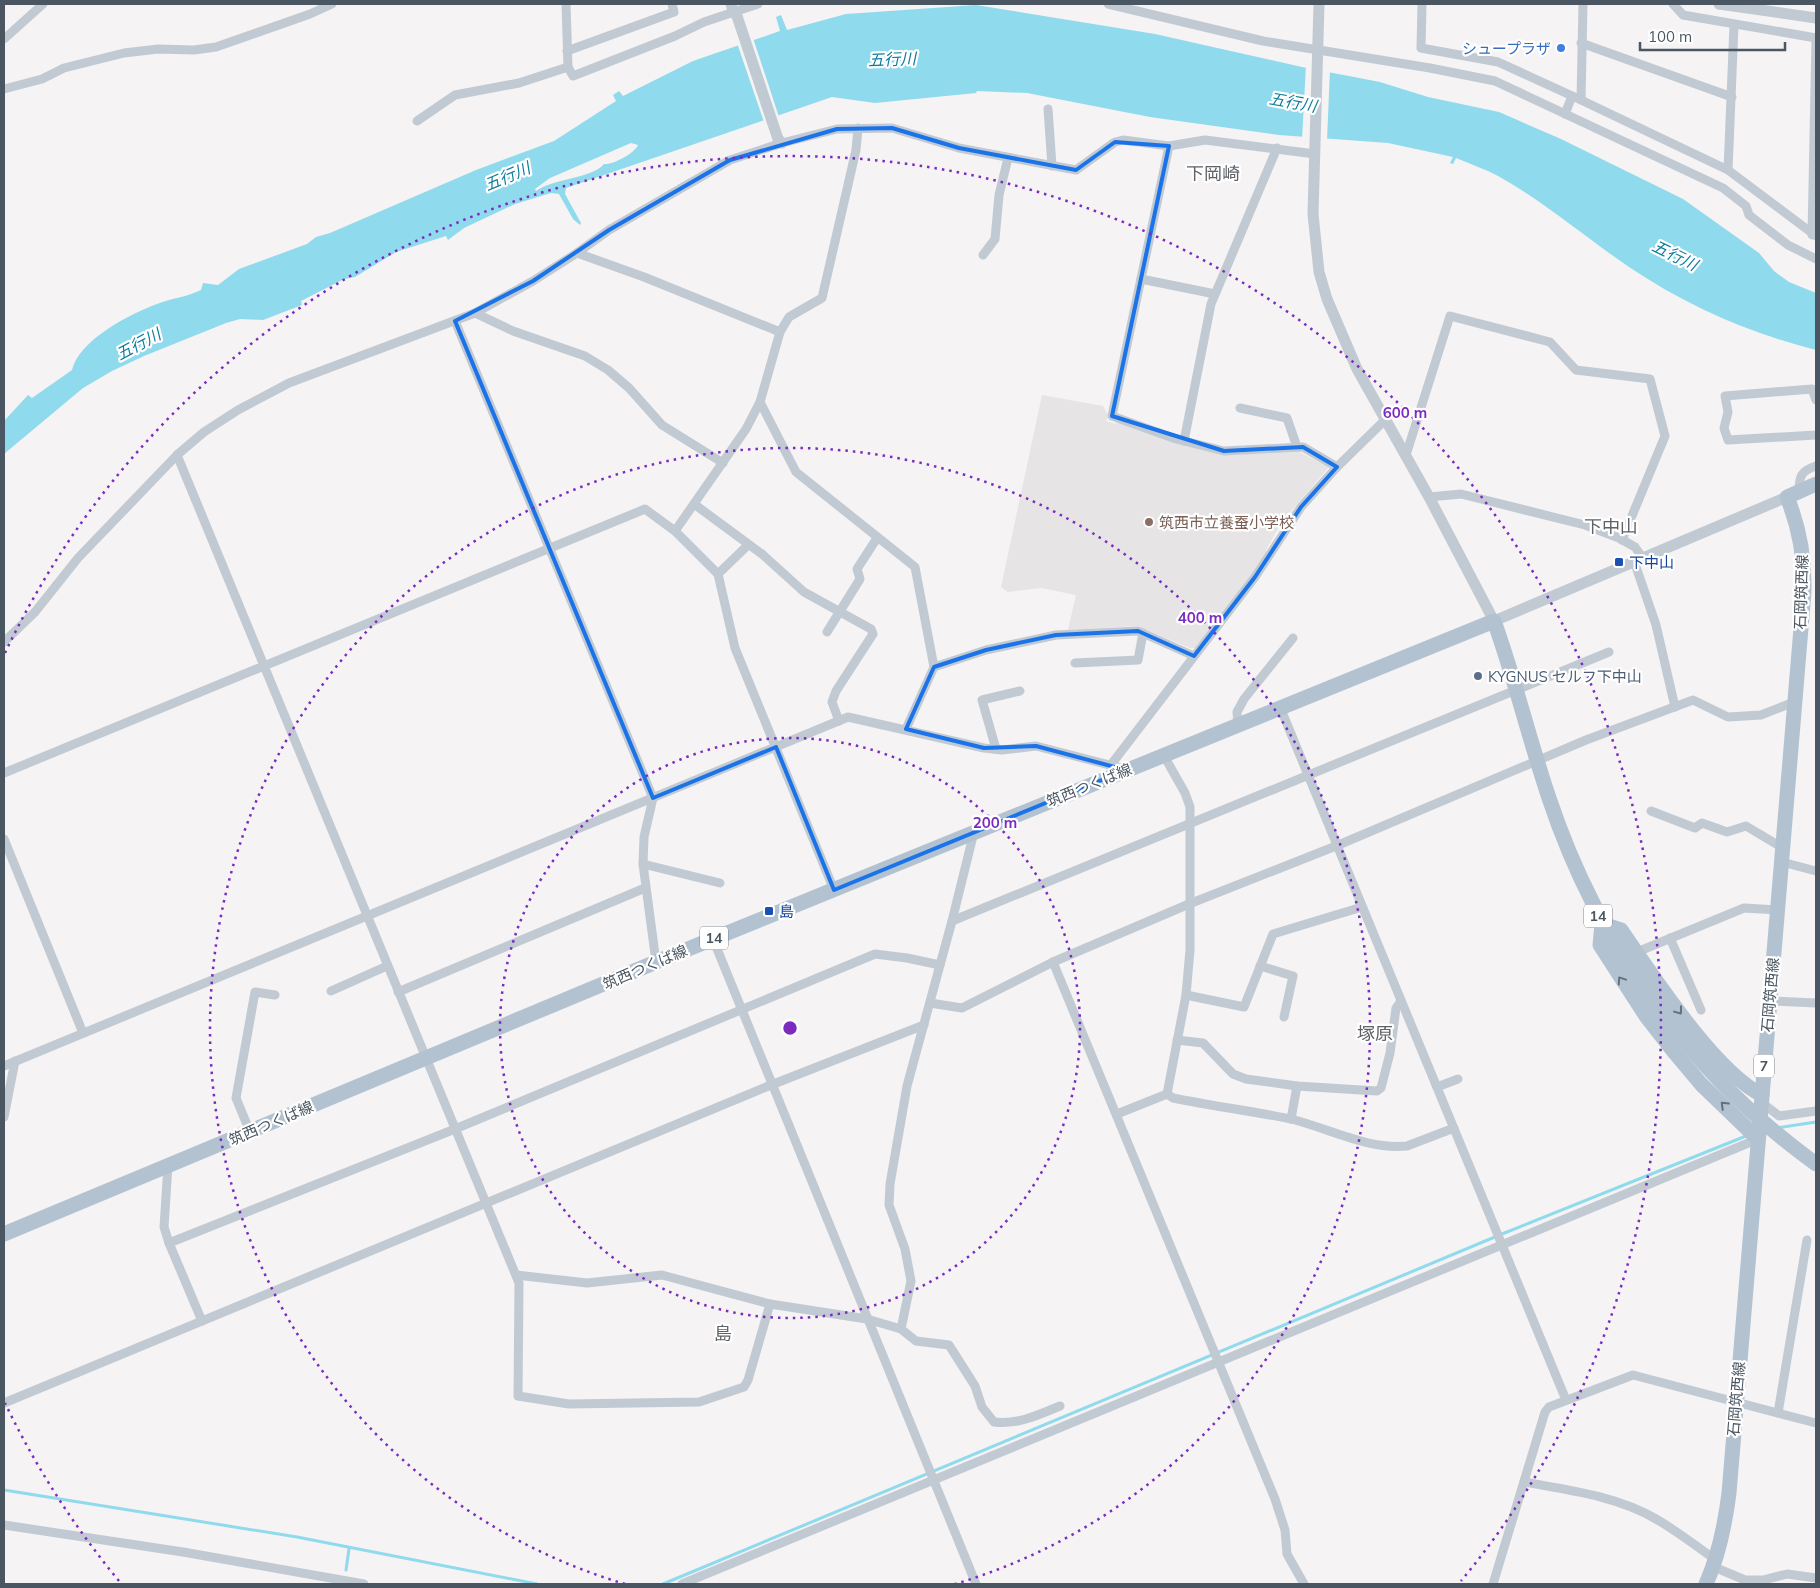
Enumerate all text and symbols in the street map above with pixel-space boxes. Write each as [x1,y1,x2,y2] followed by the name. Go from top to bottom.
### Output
[1640,20,1785,52] scale bar
[1648,27,1692,46] text: 100 m
[1462,39,1551,58] place label: シュープラザ
[1555,42,1567,54] marker: シュープラザ
[868,48,918,70] water label: 五行川
[1268,88,1320,116] water label: 五行川
[481,157,535,195] water label: 五行川
[1186,162,1240,185] district label: 下岡崎
[1649,235,1703,275] water label: 五行川
[112,323,166,364] water label: 五行川
[1383,403,1427,422] text: 600 m
[1159,513,1294,532] place label: 筑西市立養蚕小学校
[1584,515,1638,538] district label: 下中山
[1143,516,1155,528] marker: 筑西市立養蚕小学校
[1629,553,1674,572] place label: 下中山
[1790,554,1812,630] street label: 石岡筑西線
[1613,556,1625,568] marker: 下中山
[1178,608,1222,627] text: 400 m
[1488,667,1642,686] place label: KYGNUS セルフ下中山
[1472,670,1484,682] marker: KYGNUS セルフ下中山
[1044,759,1134,811] street label: 筑西つくば線
[973,813,1017,832] text: 200 m
[779,902,794,921] place label: 島
[1584,904,1612,928] road number: 14
[763,905,775,917] marker: 島
[700,926,728,950] road number: 14
[600,941,690,993] street label: 筑西つくば線
[1757,957,1783,1033] street label: 石岡筑西線
[1618,976,1627,985] one-way arrow
[1673,1005,1682,1014] one-way arrow
[781,1019,799,1037] centre of rings
[1357,1022,1393,1045] district label: 塚原
[1754,1054,1774,1078] road number: 7
[226,1097,316,1149] street label: 筑西つくば線
[1720,1102,1729,1111] one-way arrow
[714,1322,732,1345] district label: 島
[1723,1361,1749,1437] street label: 石岡筑西線

